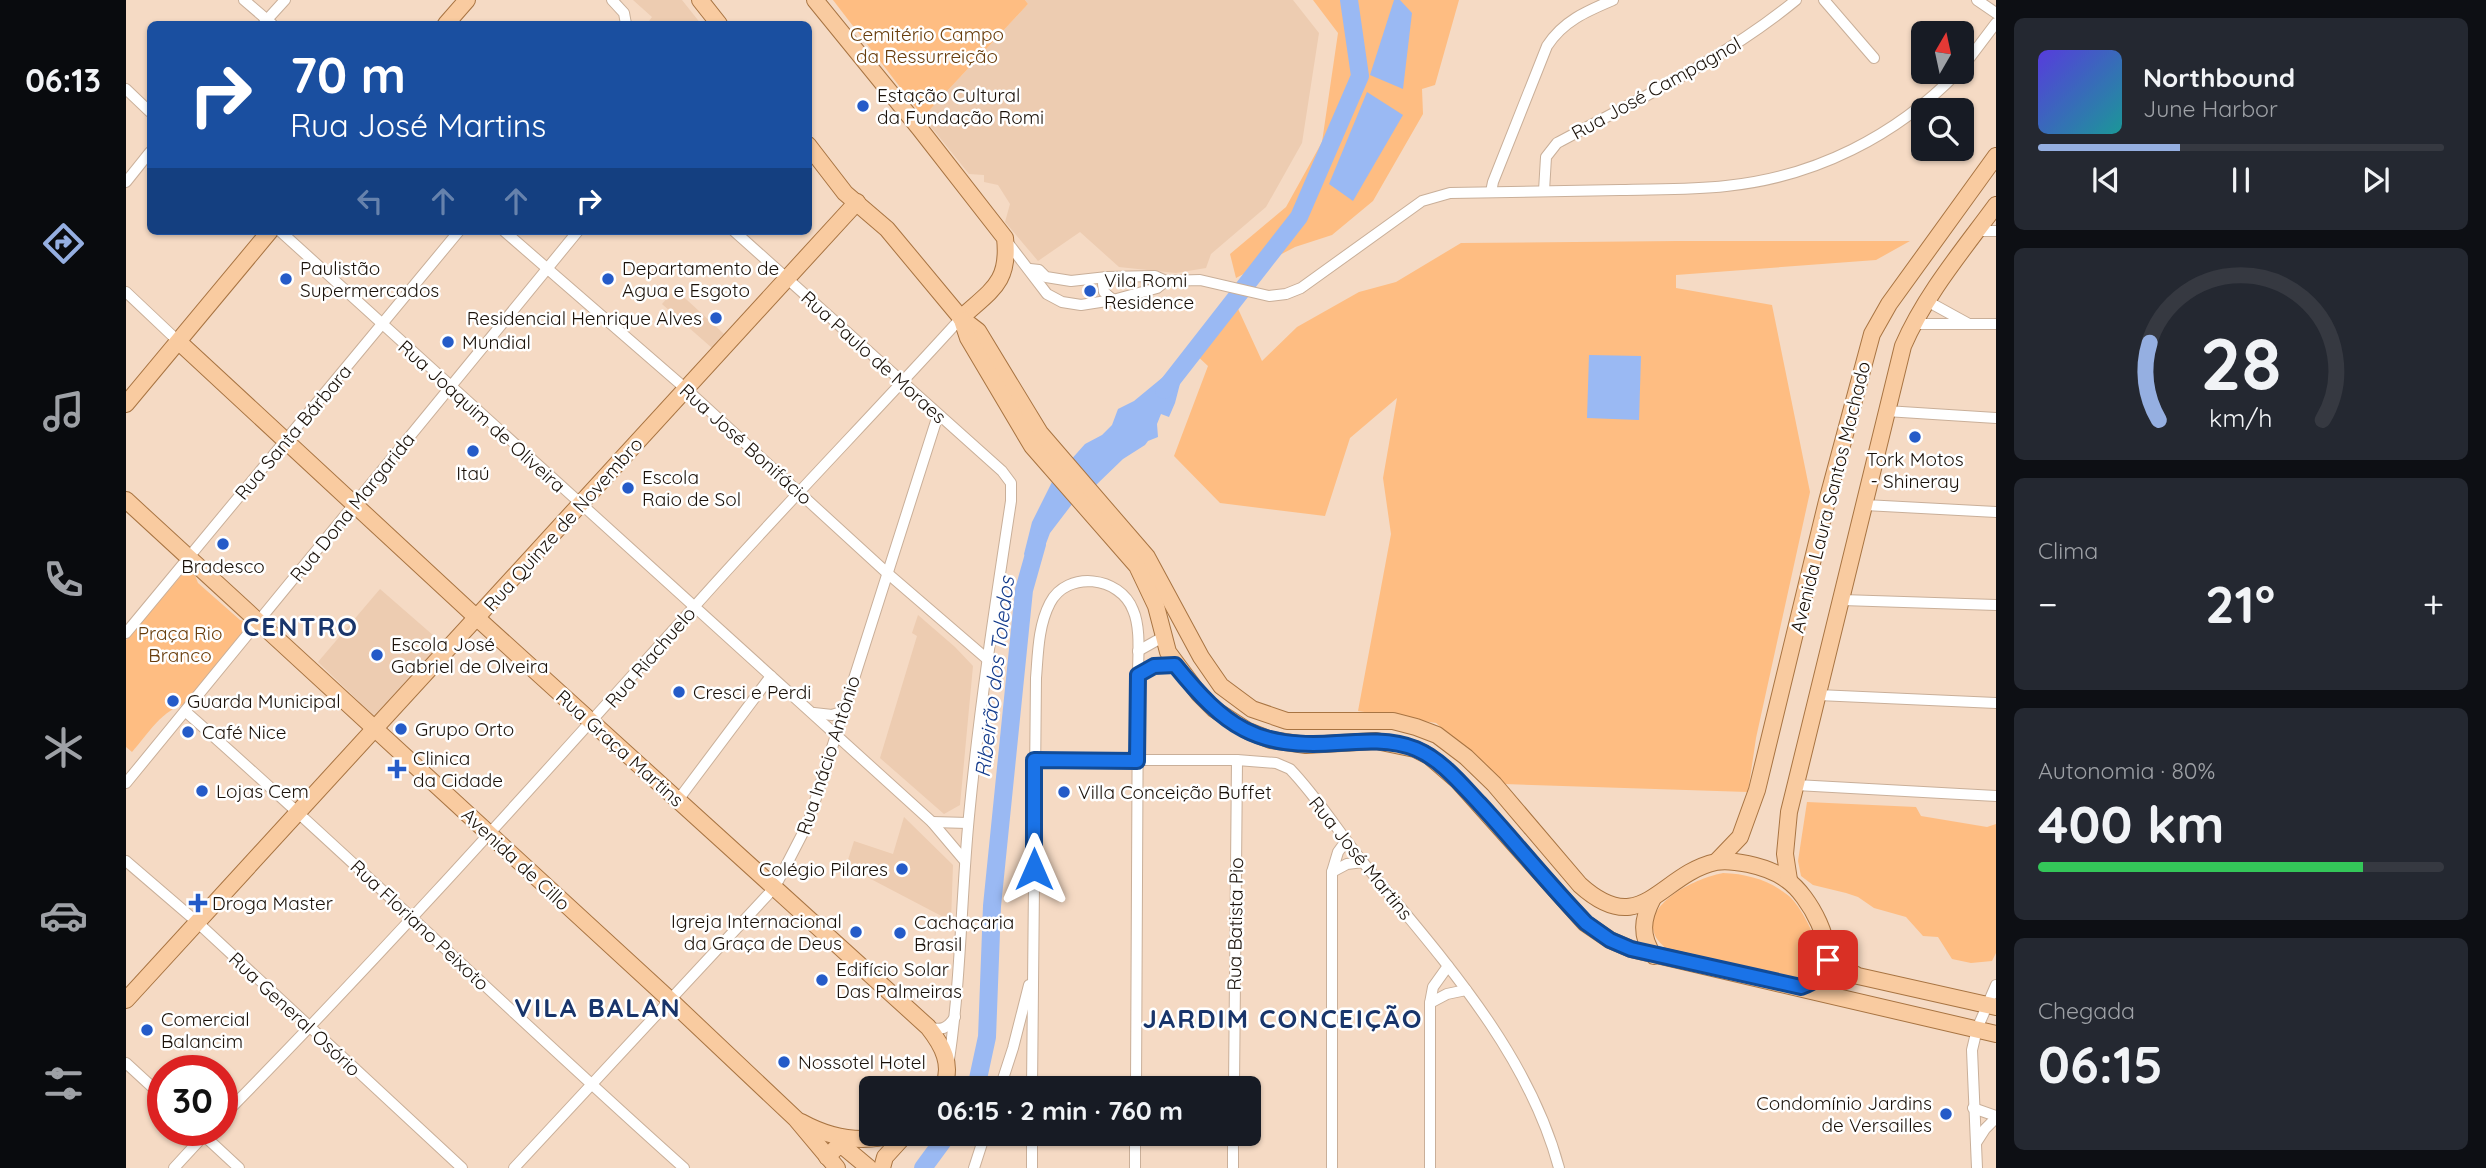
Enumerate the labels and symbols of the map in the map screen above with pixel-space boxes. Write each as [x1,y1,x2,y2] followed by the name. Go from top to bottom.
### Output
[1911,21,1974,84] north arrow
[850,22,1004,68] park label: Cemitério Campo da Ressurreição
[1567,31,1745,145] street label: Rua José Campagnol
[877,83,1044,129] place label: Estação Cultural da Fundação Romi
[855,98,871,114] marker: Estação Cultural da Fundação Romi
[300,256,439,302] place label: Paulistão Supermercados
[622,256,779,302] place label: Departamento de Agua e Esgoto
[1104,268,1194,314] place label: Vila Romi Residence
[278,271,294,287] marker: Paulistão Supermercados
[600,271,616,287] marker: Departamento de Agua e Esgoto
[1082,283,1098,299] marker: Vila Romi Residence
[796,285,952,429] street label: Rua Paulo de Moraes
[467,306,702,330] place label: Residencial Henrique Alves
[708,310,724,326] marker: Residencial Henrique Alves
[462,330,531,354] place label: Mundial
[440,334,456,350] marker: Mundial
[393,335,571,497] street label: Rua Joaquim de Oliveira
[229,359,357,505] street label: Rua Santa Bárbara
[1785,359,1875,635] street label: Avenida Laura Santos Machado
[675,378,817,510] street label: Rua José Bonifácio
[284,428,420,586] street label: Rua Dona Margarida
[1907,429,1923,445] marker: Tork Motos - Shineray
[478,432,648,616] street label: Rua Quinze de Novembro
[465,443,481,459] marker: Itaú
[1866,447,1964,493] place label: Tork Motos - Shineray
[456,461,490,485] place label: Itaú
[642,465,741,511] place label: Escola Raio de Sol
[620,480,636,496] marker: Escola Raio de Sol
[215,536,231,552] marker: Bradesco
[181,554,265,578] place label: Bradesco
[969,574,1019,779] water label: Ribeirão dos Toledos
[600,602,700,712] street label: Rua Riachuelo
[243,610,359,643] district label: CENTRO
[138,621,222,667] park label: Praça Rio Branco
[391,632,548,678] place label: Escola José Gabriel de Olveira
[369,647,385,663] marker: Escola José Gabriel de Olveira
[791,673,865,837] street label: Rua Inácio Antônio
[693,680,811,704] place label: Cresci e Perdi
[551,684,689,812] street label: Rua Graça Martins
[671,684,687,700] marker: Cresci e Perdi
[187,689,341,713] place label: Guarda Municipal
[165,693,181,709] marker: Guarda Municipal
[415,717,514,741] place label: Grupo Orto
[202,720,286,744] place label: Café Nice
[393,721,409,737] marker: Grupo Orto
[180,724,196,740] marker: Café Nice
[413,746,503,792] place label: Clinica da Cidade
[387,759,407,779] marker: Clinica da Cidade
[216,779,309,803] place label: Lojas Cem
[1078,780,1272,804] place label: Villa Conceição Buffet
[194,783,210,799] marker: Lojas Cem
[1056,784,1072,800] marker: Villa Conceição Buffet
[1304,791,1418,925] street label: Rua José Martins
[457,803,575,915] street label: Avenida de Cillo
[997,832,1071,906] position arrow
[346,854,494,996] street label: Rua Floriano Peixoto
[759,857,888,881] place label: Colégio Pilares
[1222,857,1248,991] street label: Rua Batista Pio
[894,861,910,877] marker: Colégio Pilares
[212,891,334,915] place label: Droga Master
[190,895,206,911] marker: Droga Master
[671,909,842,955] place label: Igreja Internacional da Graça de Deus
[914,910,1014,956] place label: Cachaçaria Brasil
[848,924,864,940] marker: Igreja Internacional da Graça de Deus
[892,925,908,941] marker: Cachaçaria Brasil
[1798,930,1858,990] pin
[224,947,366,1081] street label: Rua General Osório
[836,957,962,1003] place label: Edifício Solar Das Palmeiras
[814,972,830,988] marker: Edifício Solar Das Palmeiras
[514,991,682,1024] district label: VILA BALAN
[1143,1002,1423,1035] district label: JARDIM CONCEIÇÃO
[161,1007,250,1053] place label: Comercial Balancim
[139,1022,155,1038] marker: Comercial Balancim
[798,1050,926,1074] place label: Nossotel Hotel
[776,1054,792,1070] marker: Nossotel Hotel
[147,1055,238,1146] speed limit sign: 30
[1756,1091,1932,1137] place label: Condomínio Jardins de Versailles
[1938,1106,1954,1122] marker: Condomínio Jardins de Versailles

